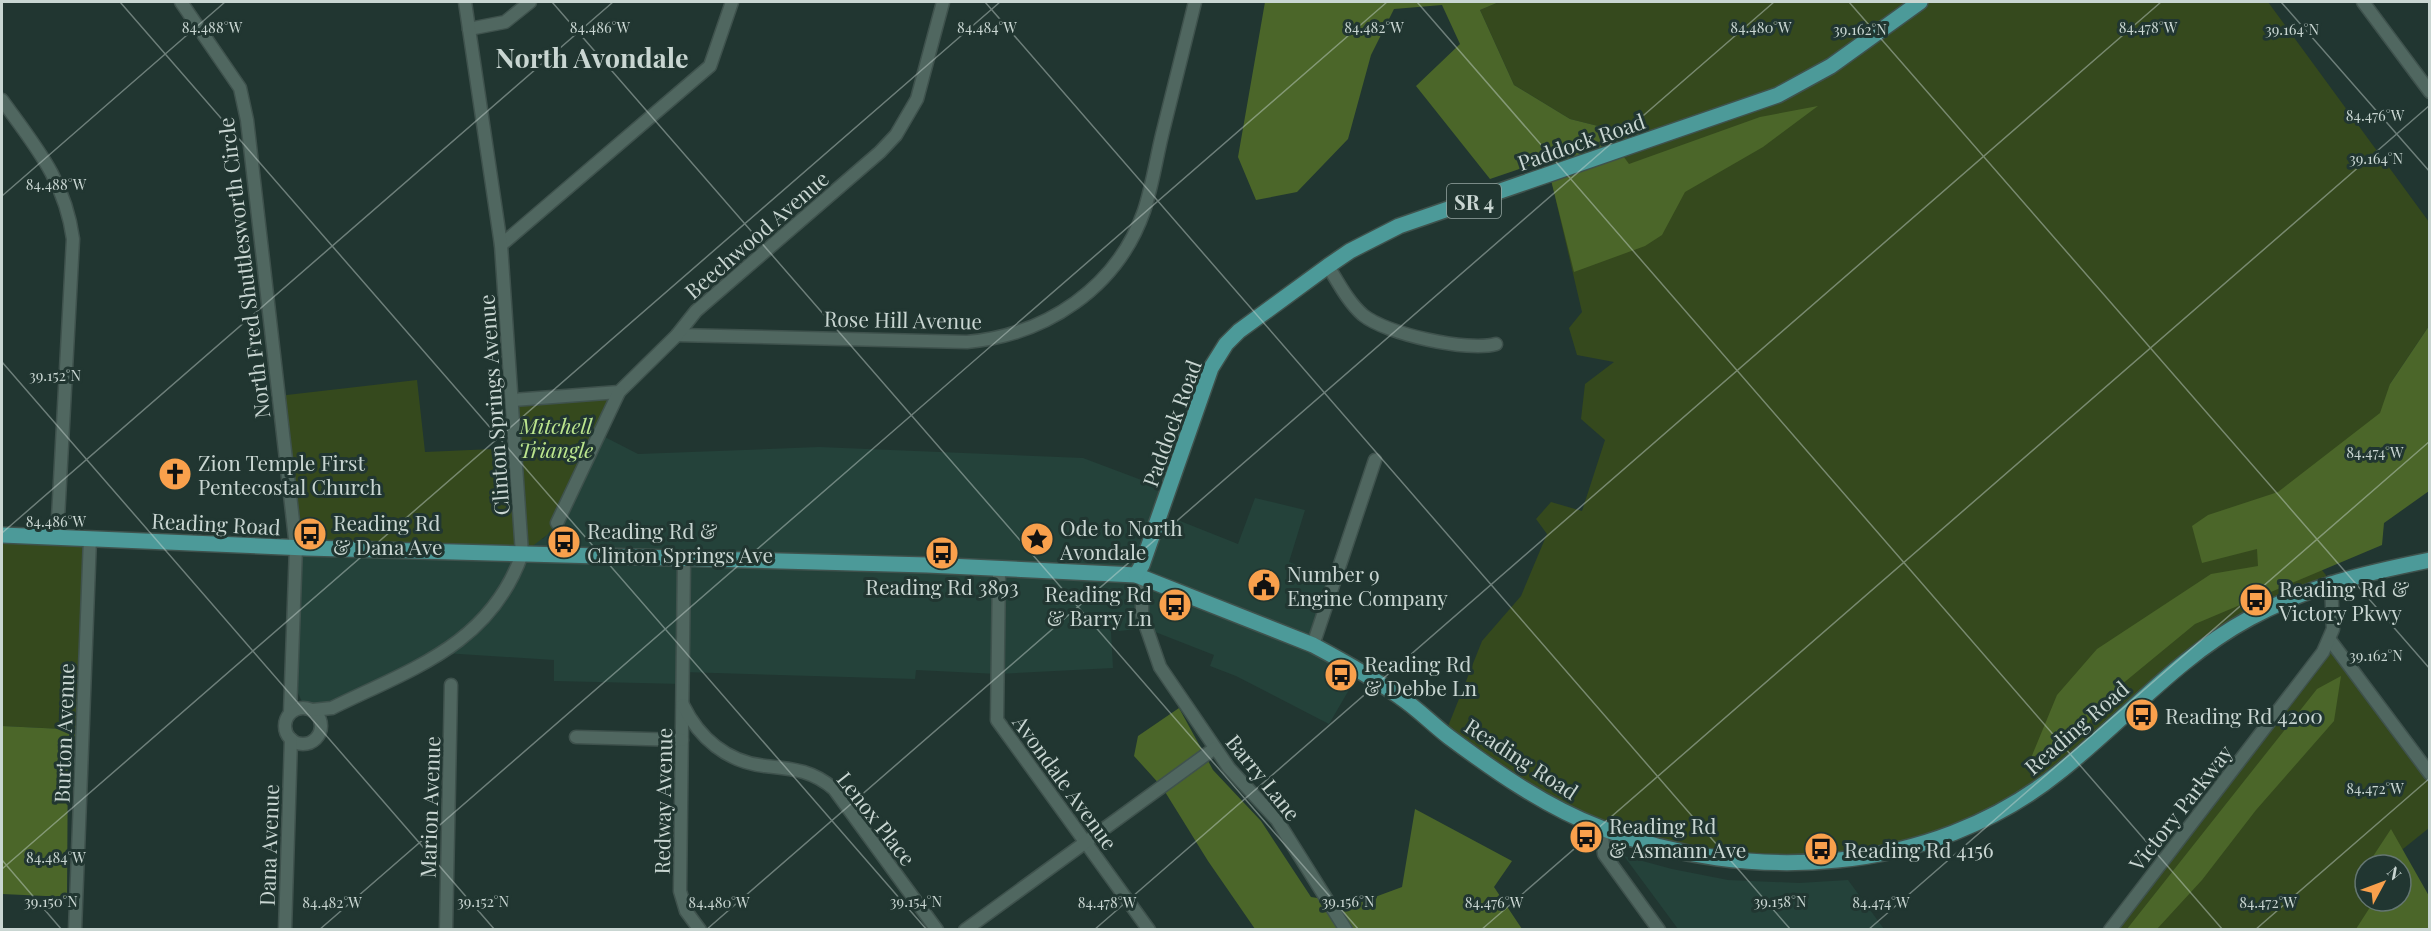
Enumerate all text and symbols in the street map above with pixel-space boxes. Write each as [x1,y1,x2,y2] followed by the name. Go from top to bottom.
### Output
[182,17,243,37] text: 84.488°W
[570,17,631,37] text: 84.486°W
[957,17,1017,37] text: 84.484°W
[1344,17,1404,37] text: 84.482°W
[1730,17,1792,37] text: 84.480°W
[2119,17,2178,37] text: 84.478°W
[1833,19,1887,39] text: 39.162°N
[2265,19,2319,39] text: 39.164°N
[495,39,689,75] district label: North Avondale
[2346,105,2405,125] text: 84.476°W
[1514,106,1648,176] street label: Paddock Road
[211,116,275,420] street label: North Fred Shuttlesworth Circle
[2349,148,2403,168] text: 39.164°N
[678,164,834,304] street label: Beechwood Avenue
[26,174,87,194] text: 84.488°W
[1447,184,1501,218] road number: SR 4
[471,294,515,516] street label: Clinton Springs Avenue
[824,304,982,334] street label: Rose Hill Avenue
[1135,356,1207,490] street label: Paddock Road
[29,365,82,385] text: 39.152°N
[519,411,593,463] park label: Mitchell Triangle
[2346,442,2404,462] text: 84.474°W
[198,448,383,500] place label: Zion Temple First Pentecostal Church
[157,456,193,492] church icon: Zion Temple First Pentecostal Church
[151,506,281,540] street label: Reading Road
[333,508,443,560] place label: Reading Rd & Dana Ave
[26,511,87,531] text: 84.486°W
[1059,513,1183,565] place label: Ode to North Avondale
[292,516,328,552] bus stop icon: Reading Rd & Dana Ave
[587,516,773,568] place label: Reading Rd & Clinton Springs Ave
[1019,521,1055,557] place icon: Ode to North Avondale
[546,524,582,560] bus stop icon: Reading Rd & Clinton Springs Ave
[924,535,960,571] bus stop icon: Reading Rd 3893
[1287,559,1448,611] place label: Number 9 Engine Company
[1246,567,1282,603] public building icon: Number 9 Engine Company
[865,572,1019,600] place label: Reading Rd 3893
[2278,574,2410,626] place label: Reading Rd & Victory Pkwy
[1045,579,1152,631] place label: Reading Rd & Barry Ln
[2238,582,2274,618] bus stop icon: Reading Rd & Victory Pkwy
[1157,587,1193,623] bus stop icon: Reading Rd & Barry Ln
[2349,645,2403,665] text: 39.162°N
[1364,649,1477,701] place label: Reading Rd & Debbe Ln
[1323,657,1359,693] bus stop icon: Reading Rd & Debbe Ln
[47,663,79,803] street label: Burton Avenue
[2018,674,2134,780] street label: Reading Road
[2124,697,2160,733] bus stop icon: Reading Rd 4200
[2165,701,2323,729] place label: Reading Rd 4200
[1007,708,1124,855] street label: Avondale Avenue
[1460,711,1584,805] street label: Reading Road
[647,727,677,875] street label: Redway Avenue
[1221,728,1307,826] street label: Barry Lane
[413,736,445,878] street label: Marion Avenue
[2121,738,2238,877] street label: Victory Parkway
[832,765,922,871] street label: Lenox Place
[2346,778,2404,798] text: 84.472°W
[252,784,284,906] street label: Dana Avenue
[1609,811,1746,863] place label: Reading Rd & Asmann Ave
[1568,819,1604,855] bus stop icon: Reading Rd & Asmann Ave
[1803,831,1839,867] bus stop icon: Reading Rd 4156
[1844,835,1994,863] place label: Reading Rd 4156
[26,847,86,867] text: 84.484°W
[2353,853,2413,913] north arrow
[2383,862,2407,884] text: N
[24,891,78,911] text: 39.150°N
[457,891,510,911] text: 39.152°N
[890,891,943,911] text: 39.154°N
[1322,891,1375,911] text: 39.156°N
[1753,891,1807,911] text: 39.158°N
[302,892,362,912] text: 84.482°W
[688,892,750,912] text: 84.480°W
[1078,892,1137,912] text: 84.478°W
[1465,892,1524,912] text: 84.476°W
[1852,892,1910,912] text: 84.474°W
[2239,892,2297,912] text: 84.472°W

